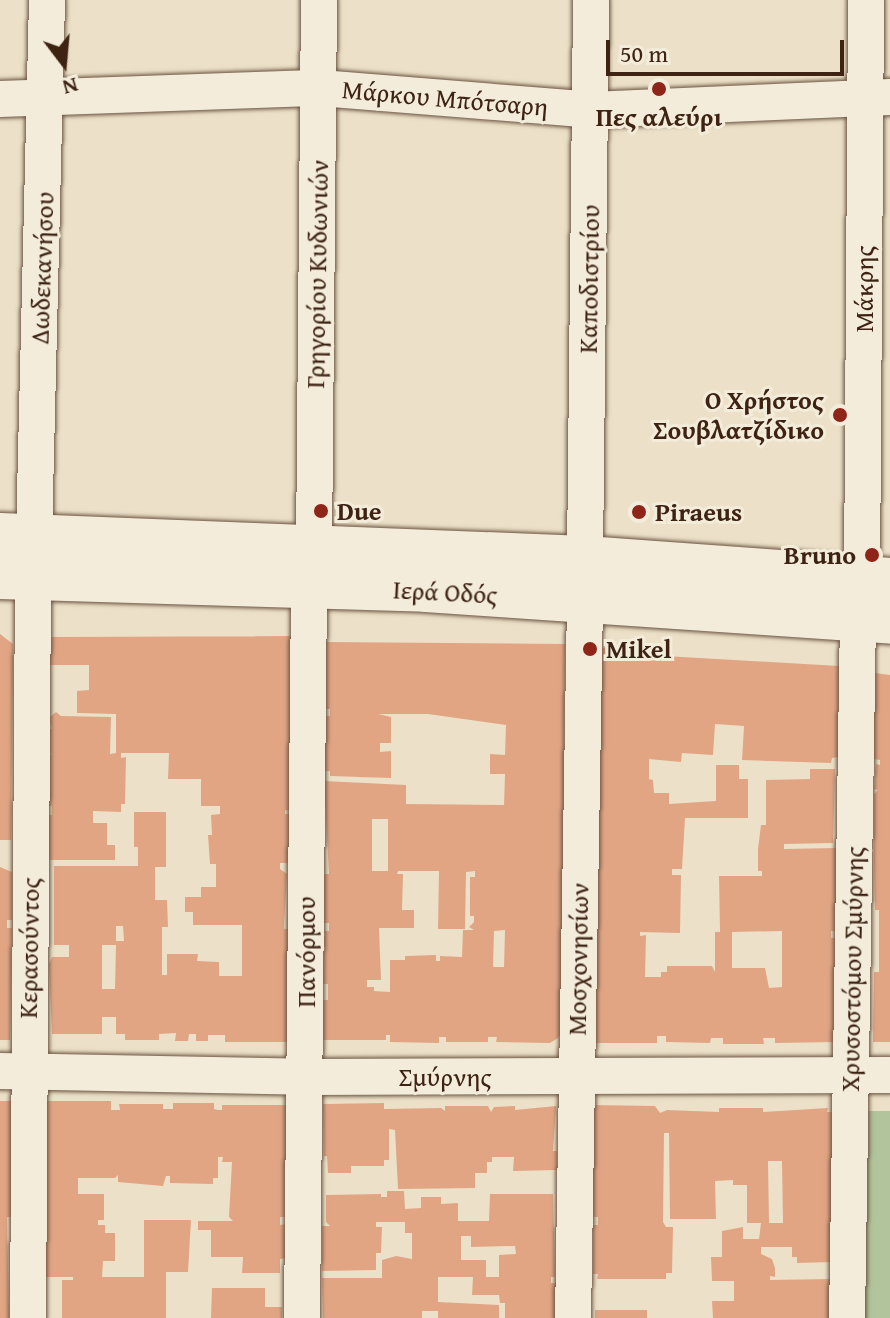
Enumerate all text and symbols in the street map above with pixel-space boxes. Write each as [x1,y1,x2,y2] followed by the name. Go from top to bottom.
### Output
[24,24,104,104] north arrow
[610,24,848,74] scale bar
[620,36,668,71] text: 50 m
[59,70,82,104] text: N
[341,73,549,123] street label: Μάρκου Μπότσαρη
[650,80,668,98] marker: Πες αλεύρι
[596,101,722,133] place label: Πες αλεύρι
[299,159,335,389] street label: Γρηγορίου Κυδωνιών
[24,191,60,345] street label: Δωδεκανήσου
[572,204,606,354] street label: Καποδιστρίου
[848,246,880,332] street label: Μάκρης
[653,384,824,446] place label: Ο Χρήστος Σουβλατζίδικο
[831,406,849,424] marker: Ο Χρήστος Σουβλατζίδικο
[337,495,382,527] place label: Due
[655,496,742,528] place label: Piraeus
[312,502,330,520] marker: Due
[630,503,648,521] marker: Piraeus
[784,539,856,571] place label: Bruno
[863,546,881,564] marker: Bruno
[392,574,498,610] street label: Ιερά Οδός
[606,633,672,665] place label: Mikel
[581,640,599,658] marker: Mikel
[834,846,870,1092] street label: Χρυσοστόμου Σμύρνης
[12,877,46,1019] street label: Κερασούντος
[561,882,595,1036] street label: Μοσχονησίων
[290,896,322,1008] street label: Πανόρμου
[399,1061,491,1093] street label: Σμύρνης

